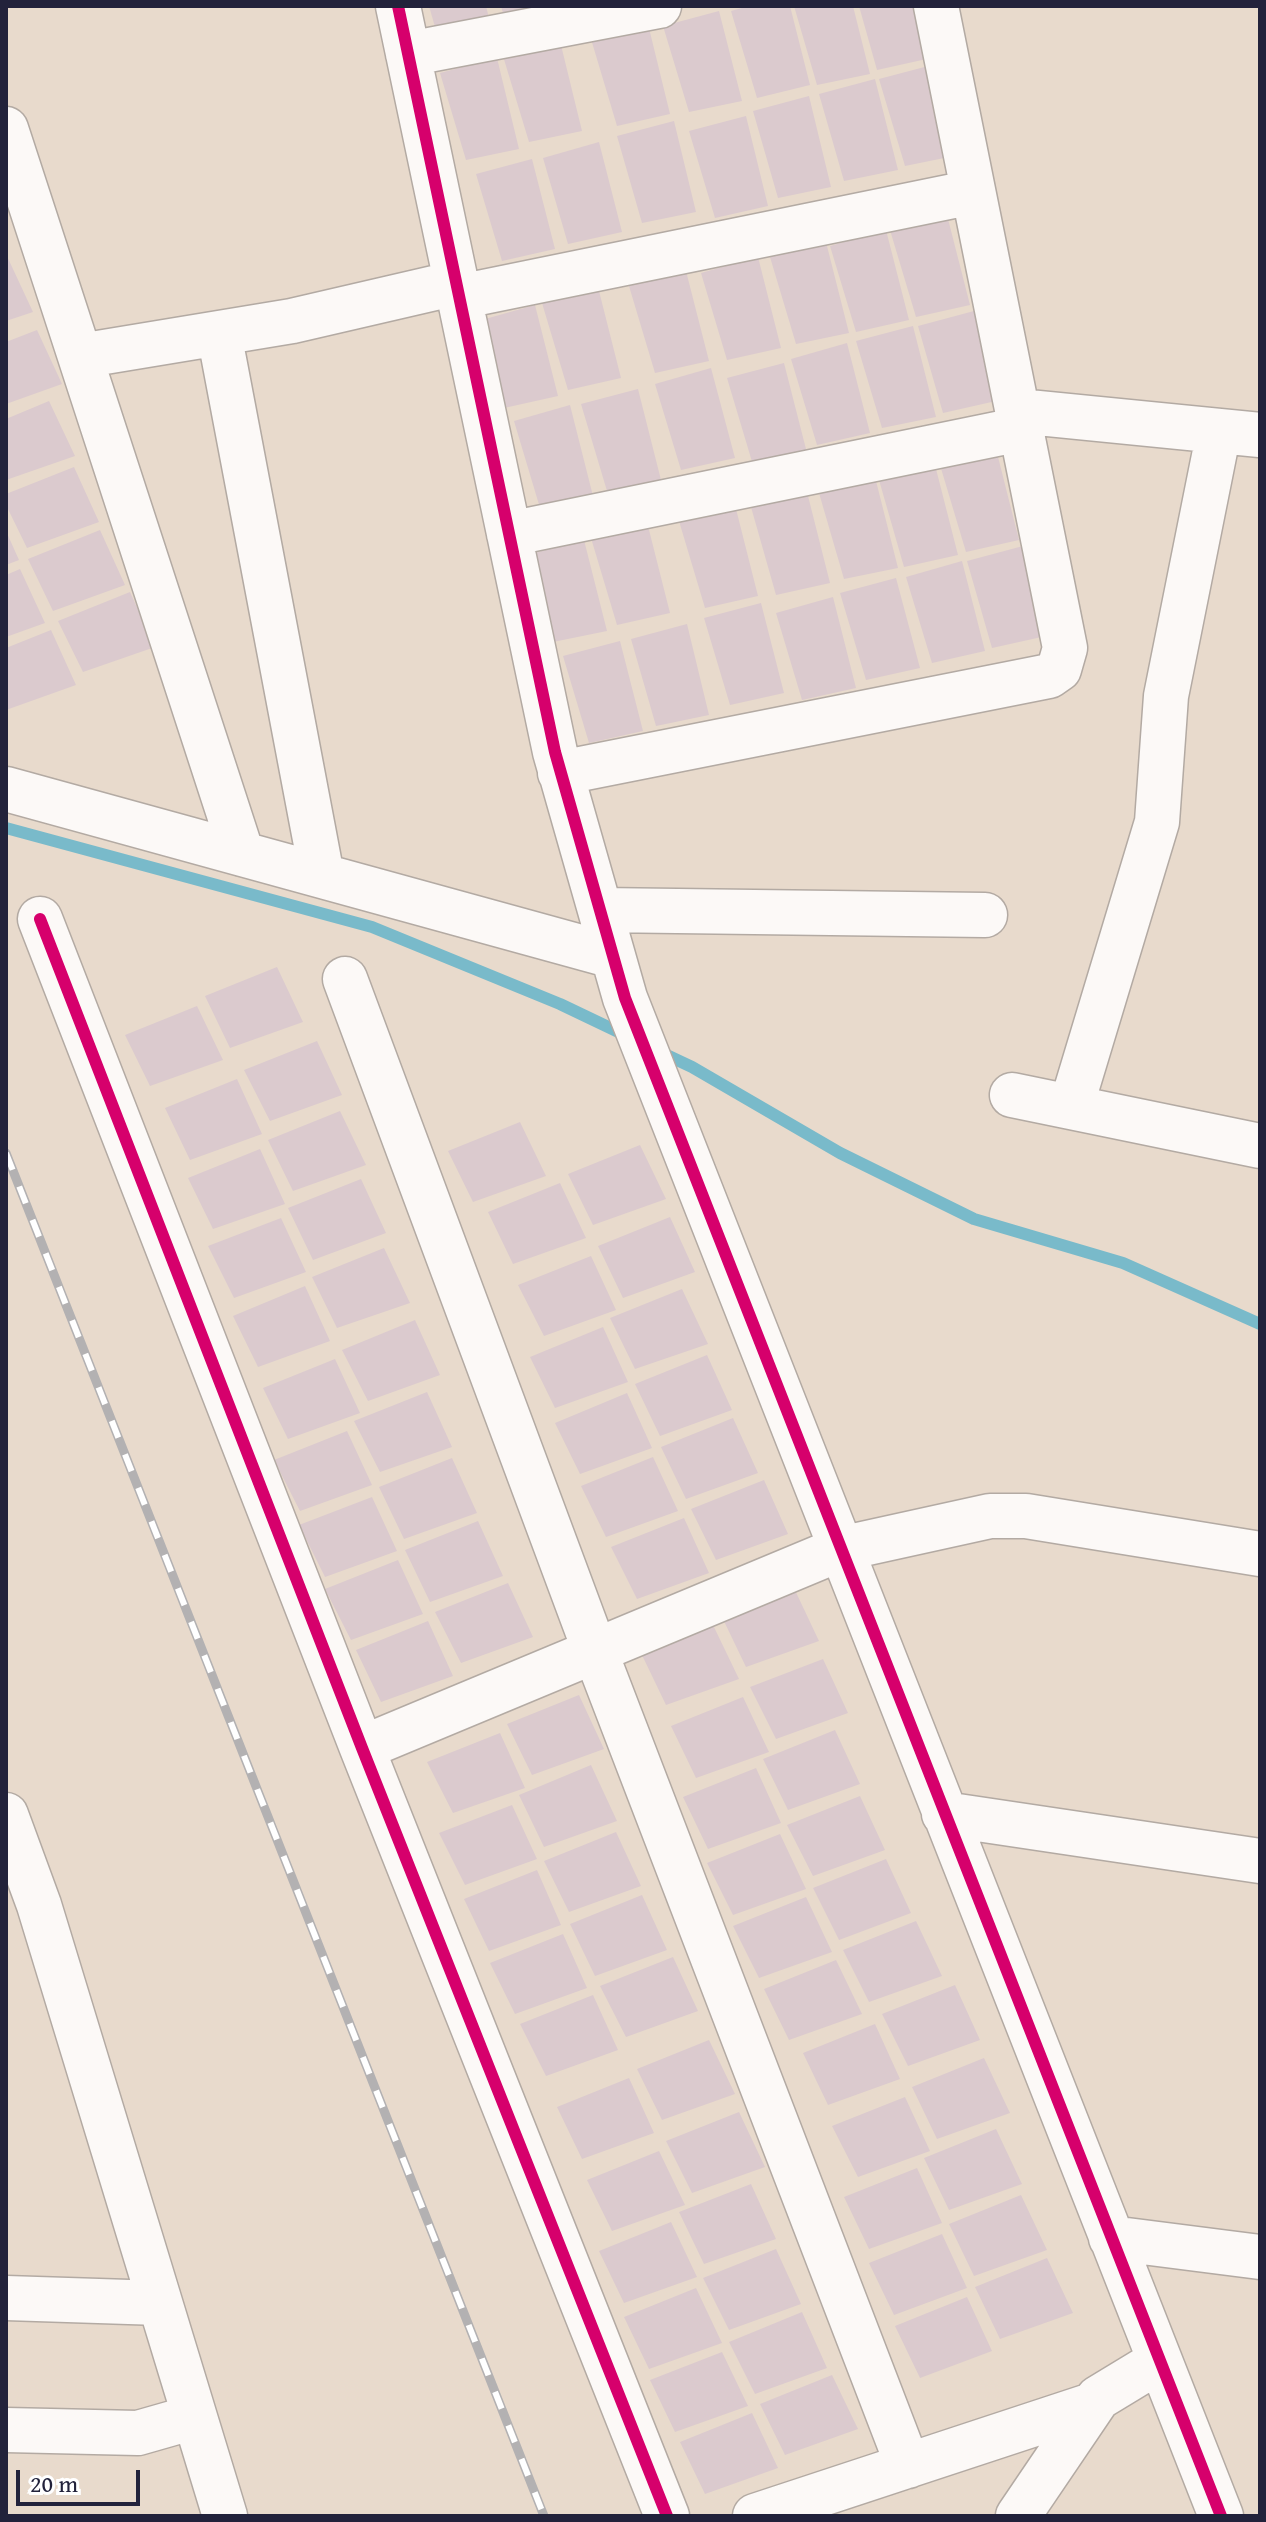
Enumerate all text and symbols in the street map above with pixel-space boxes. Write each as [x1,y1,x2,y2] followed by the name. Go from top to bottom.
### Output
[20,2454,144,2504] scale bar
[30,2466,78,2501] text: 20 m

